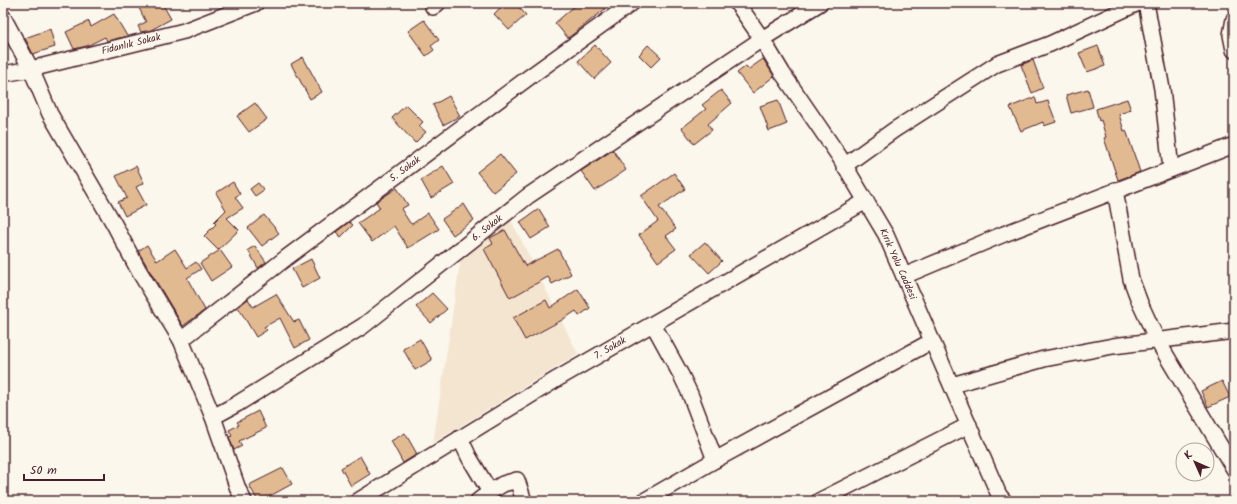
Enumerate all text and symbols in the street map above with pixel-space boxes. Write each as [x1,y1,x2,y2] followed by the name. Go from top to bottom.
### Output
[100,29,162,59] street label: Fidanlık Sokak
[386,152,424,186] street label: 5. Sokak
[468,210,506,245] street label: 6. Sokak
[875,226,921,303] street label: Kırık Yolu Caddesi
[591,332,629,364] street label: 7. Sokak
[1175,442,1215,482] north arrow
[1180,447,1198,464] text: K
[24,456,104,482] scale bar
[30,461,57,480] text: 50 m

